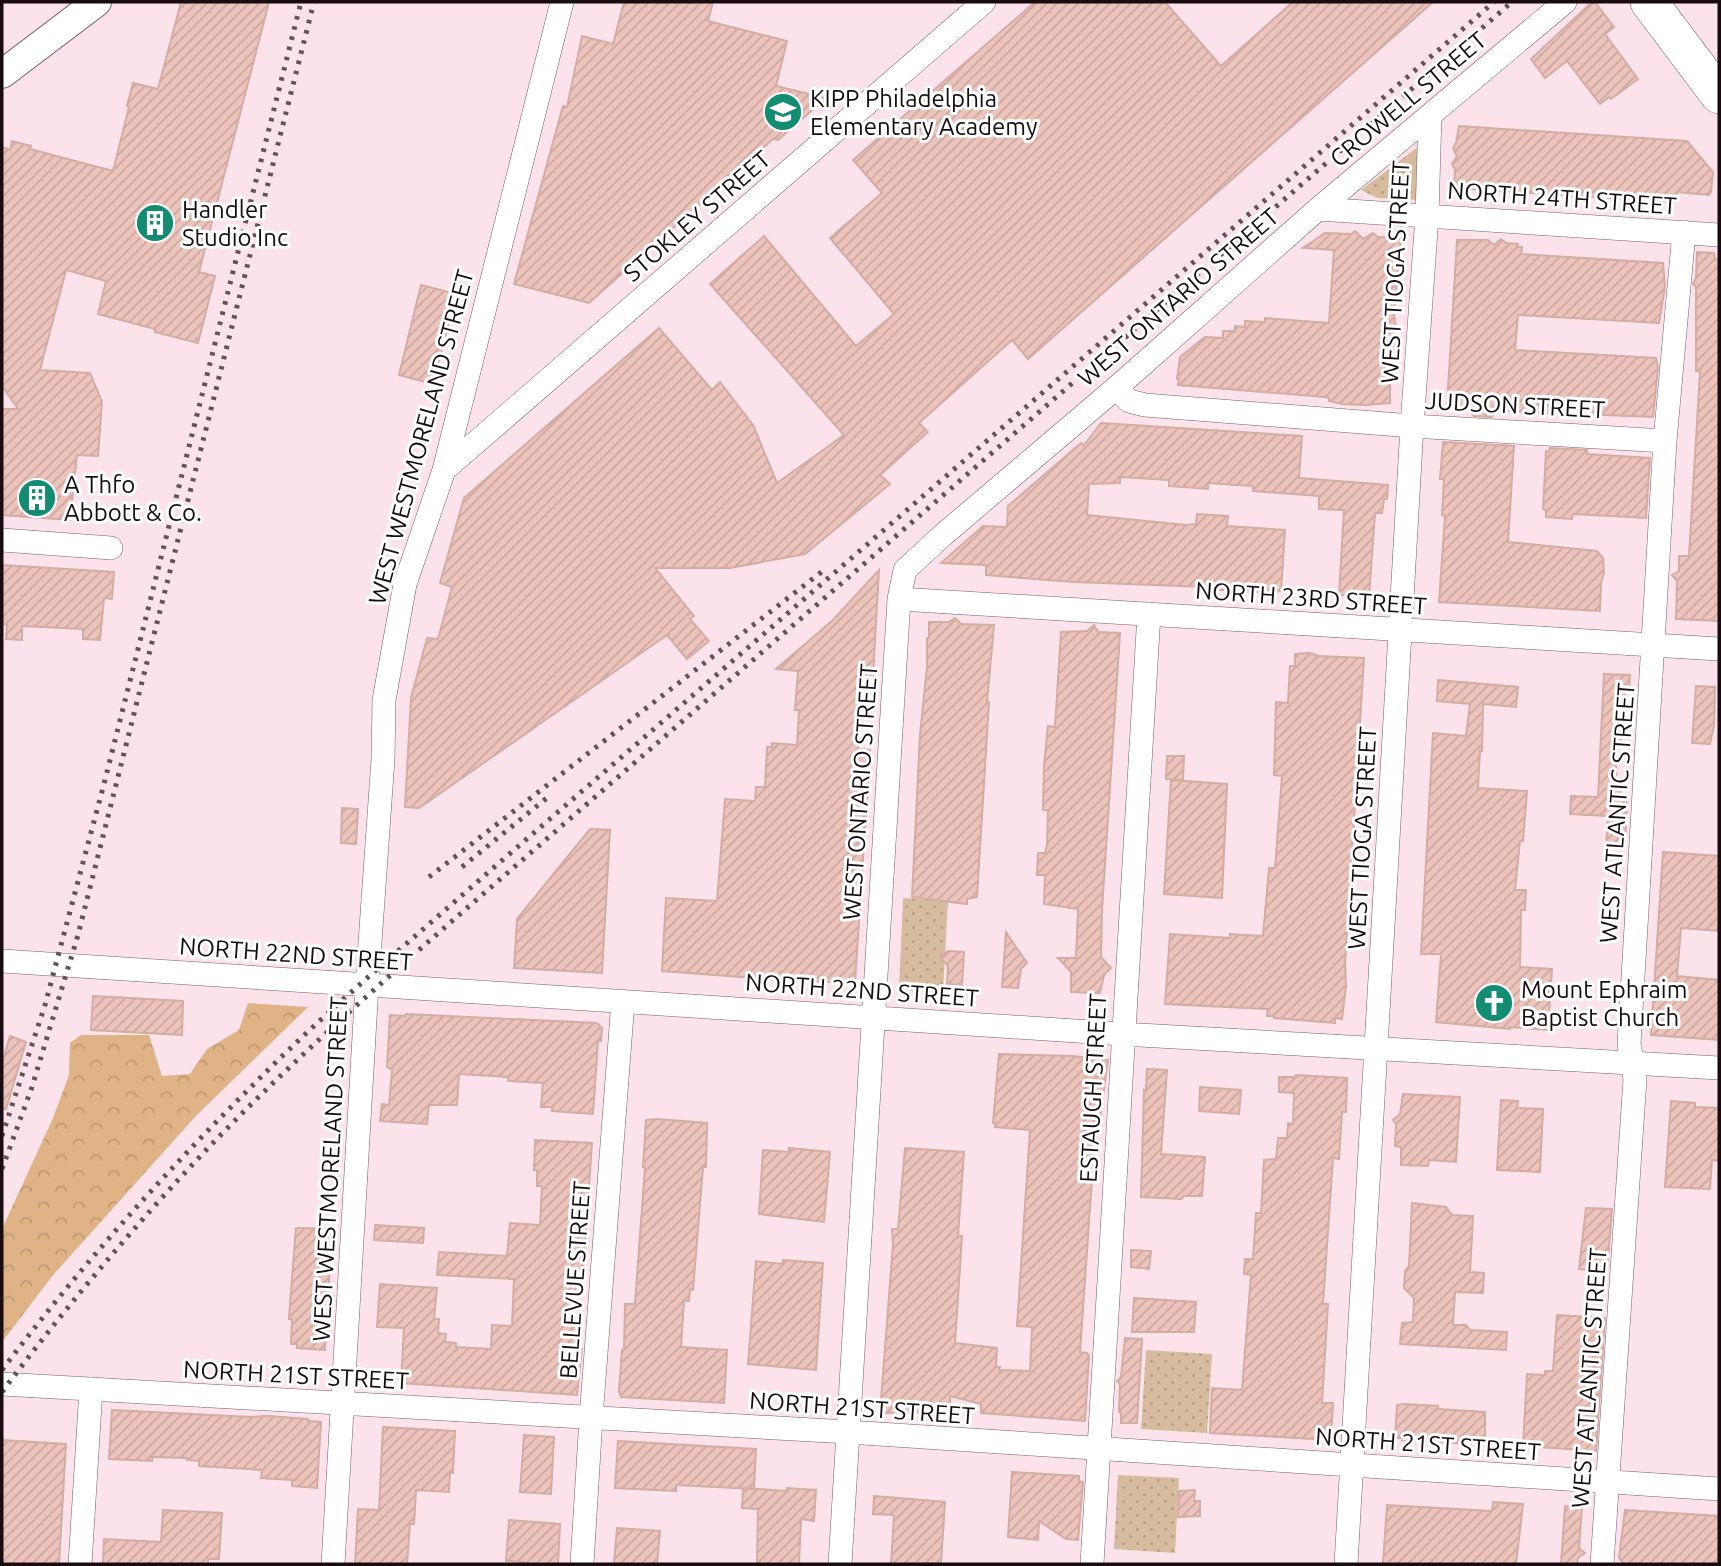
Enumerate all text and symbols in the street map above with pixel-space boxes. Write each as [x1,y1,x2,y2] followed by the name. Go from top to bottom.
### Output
[1325,26,1491,172] street label: CROWELL STREET
[810,85,1038,140] place label: KIPP Philadelphia Elementary Academy
[762,91,804,133] school or university icon: KIPP Philadelphia Elementary Academy
[618,145,776,287] street label: STOKLEY STREET
[1376,160,1414,384] street label: WEST TIOGA STREET
[1446,177,1678,219] street label: NORTH 24TH STREET
[182,196,288,251] place label: Handler Studio Inc
[134,202,176,244] building icon: Handler Studio Inc
[1072,203,1284,391] street label: WEST ONTARIO STREET
[363,267,479,607] street label: WEST WESTMORELAND STREET
[1424,387,1606,423] street label: JUDSON STREET
[64,471,202,526] place label: A Thfo Abbott & Co.
[16,477,58,519] building icon: A Thfo Abbott & Co.
[1194,576,1428,620] street label: NORTH 23RD STREET
[838,663,882,921] street label: WEST ONTARIO STREET
[1594,682,1640,944] street label: WEST ATLANTIC STREET
[1343,726,1381,950] street label: WEST TIOGA STREET
[178,932,414,976] street label: NORTH 22ND STREET
[744,968,980,1012] street label: NORTH 22ND STREET
[1521,976,1687,1031] place label: Mount Ephraim Baptist Church
[1473,982,1515,1024] church icon: Mount Ephraim Baptist Church
[1075,993,1111,1183] street label: ESTAUGH STREET
[307,996,353,1342] street label: WEST WESTMORELAND STREET
[555,1180,595,1380] street label: BELLEVUE STREET
[1566,1247,1612,1509] street label: WEST ATLANTIC STREET
[183,1356,409,1394] street label: NORTH 21ST STREET
[748,1387,976,1429] street label: NORTH 21ST STREET
[1314,1423,1542,1465] street label: NORTH 21ST STREET

